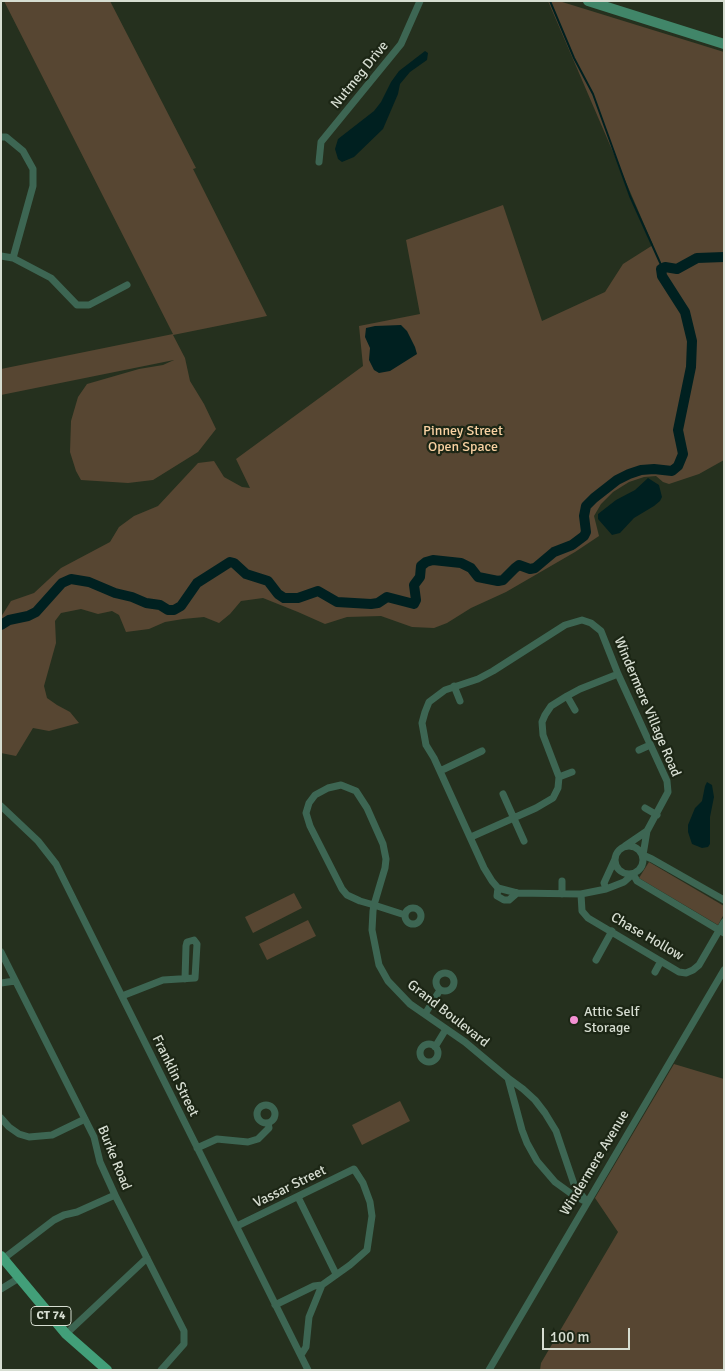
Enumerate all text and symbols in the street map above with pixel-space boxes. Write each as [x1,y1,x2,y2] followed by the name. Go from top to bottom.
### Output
[328,38,392,112] street label: Nutmeg Drive
[423,423,503,456] park label: Pinney Street Open Space
[610,634,684,780] street label: Windermere Village Road
[608,909,686,965] street label: Chase Hollow
[404,977,492,1051] street label: Grand Boulevard
[584,1004,639,1036] place label: Attic Self Storage
[568,1014,580,1026] marker: Attic Self Storage
[148,1032,202,1120] street label: Franklin Street
[557,1107,633,1219] street label: Windermere Avenue
[93,1123,135,1193] street label: Burke Road
[251,1162,329,1212] street label: Vassar Street
[31,1306,71,1325] road number: CT 74
[545,1318,632,1350] scale bar
[550,1328,590,1346] text: 100 m

